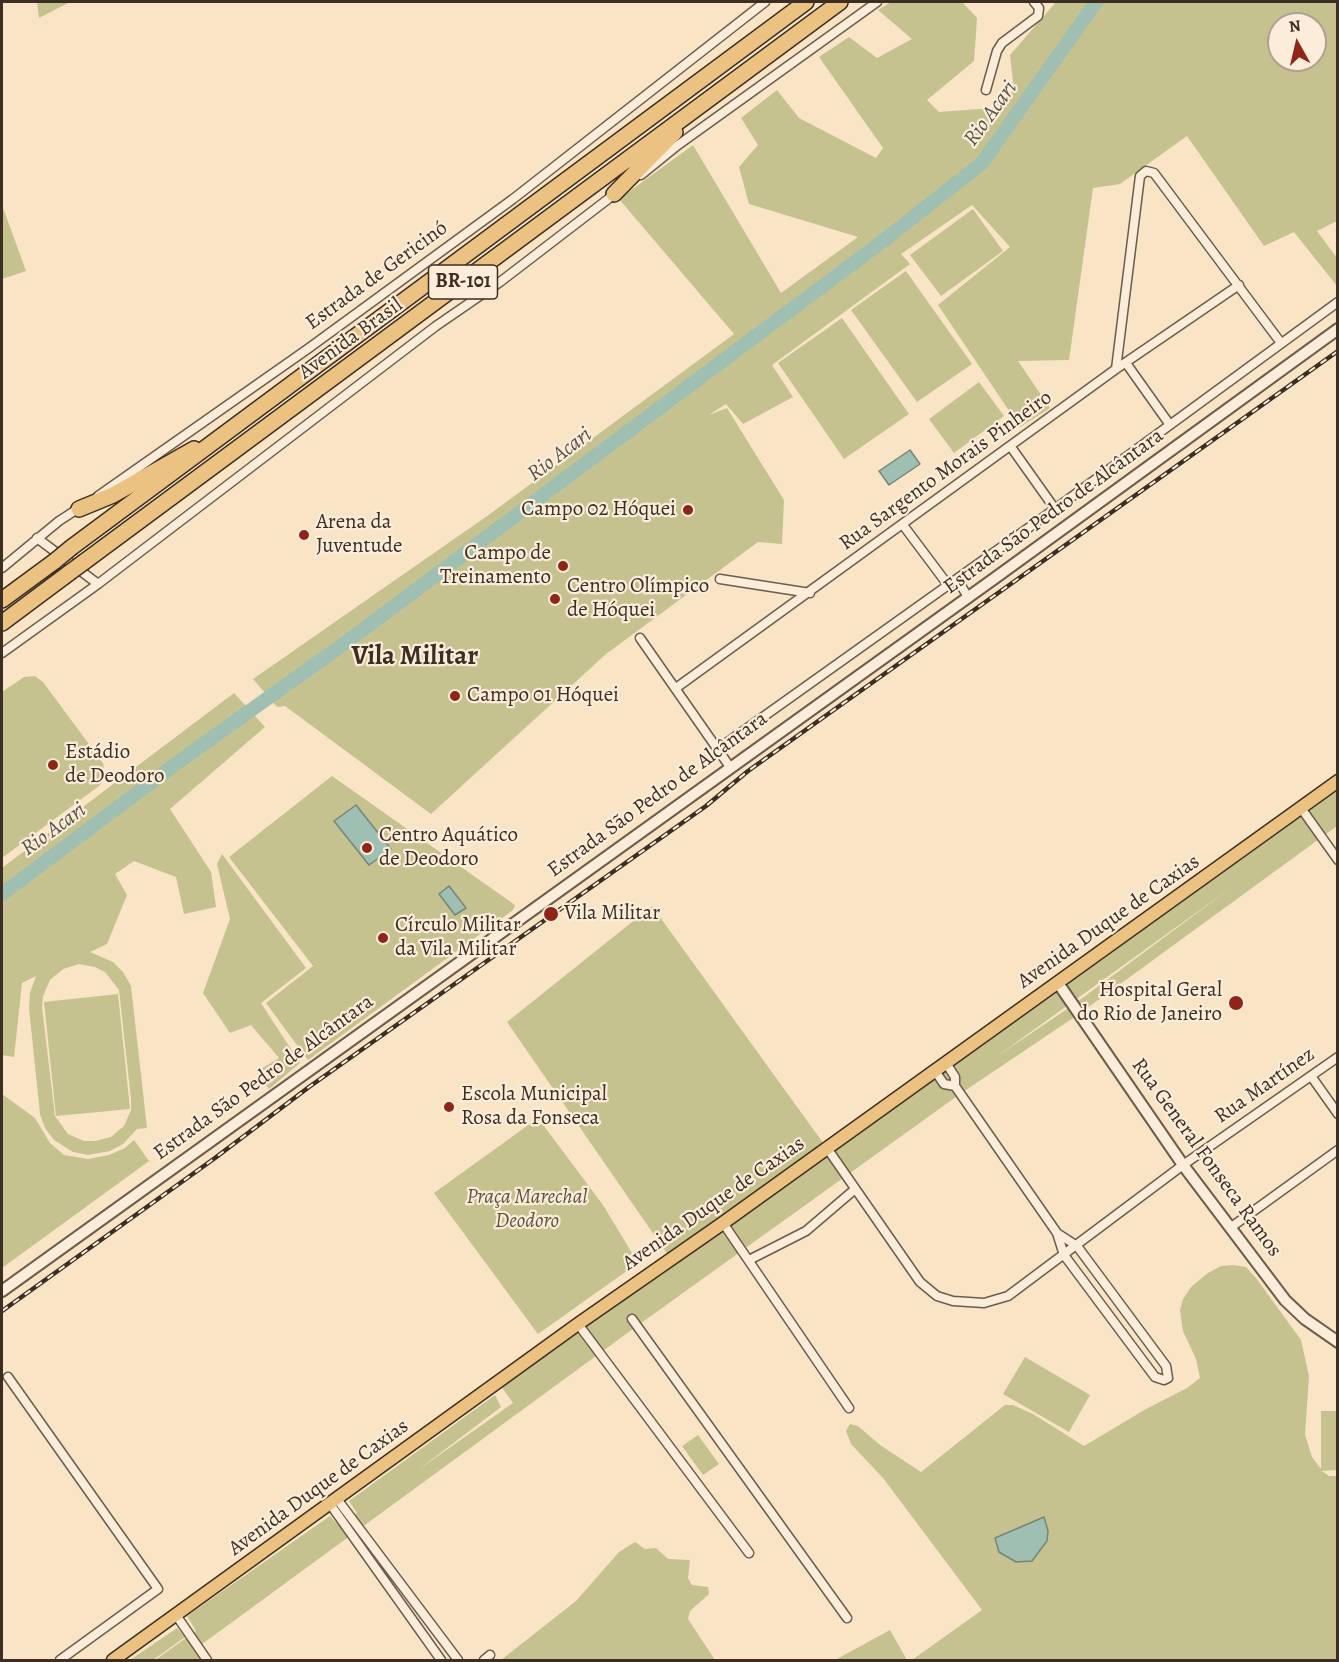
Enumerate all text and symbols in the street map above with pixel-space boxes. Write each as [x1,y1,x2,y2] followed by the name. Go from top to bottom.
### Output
[1267,12,1327,72] north arrow
[1287,14,1302,38] text: N
[959,76,1023,152] water label: Rio Acari
[301,216,453,336] street label: Estrada de Gericinó
[428,265,498,299] road number: BR-101
[294,293,408,385] street label: Avenida Brasil
[835,385,1057,557] street label: Rua Sargento Morais Pinheiro
[523,422,597,488] water label: Rio Acari
[939,424,1169,600] street label: Estrada São Pedro de Alcântara
[521,497,676,523] place label: Campo 02 Hóquei
[681,503,695,517] marker: Campo 02 Hóquei
[316,510,402,560] place label: Arena da Juventude
[297,528,311,542] marker: Arena da Juventude
[440,541,551,591] place label: Campo de Treinamento
[556,559,570,573] marker: Campo de Treinamento
[567,574,709,624] place label: Centro Olímpico de Hóquei
[548,592,562,606] marker: Centro Olímpico de Hóquei
[352,641,478,673] district label: Vila Militar
[467,683,619,709] place label: Campo 01 Hóquei
[448,689,462,703] marker: Campo 01 Hóquei
[543,707,773,883] street label: Estrada São Pedro de Alcântara
[65,740,164,790] place label: Estádio de Deodoro
[46,758,60,772] marker: Estádio de Deodoro
[16,798,92,862] water label: Rio Acari
[379,823,518,873] place label: Centro Aquático de Deodoro
[360,841,374,855] marker: Centro Aquático de Deodoro
[1013,850,1205,994] street label: Avenida Duque de Caxias
[564,901,660,927] place label: Vila Militar
[542,905,560,923] marker: Vila Militar
[395,913,521,963] place label: Círculo Militar da Vila Militar
[376,931,390,945] marker: Círculo Militar da Vila Militar
[1077,978,1222,1028] place label: Hospital Geral do Rio de Janeiro
[149,990,379,1166] street label: Estrada São Pedro de Alcântara
[1227,994,1245,1012] marker: Hospital Geral do Rio de Janeiro
[1210,1042,1320,1130] street label: Rua Martínez
[1126,1054,1286,1262] street label: Rua General Fonseca Ramos
[461,1082,607,1132] place label: Escola Municipal Rosa da Fonseca
[442,1100,456,1114] marker: Escola Municipal Rosa da Fonseca
[618,1132,810,1276] street label: Avenida Duque de Caxias
[466,1185,588,1235] park label: Praça Marechal Deodoro
[224,1414,414,1562] street label: Avenida Duque de Caxias

